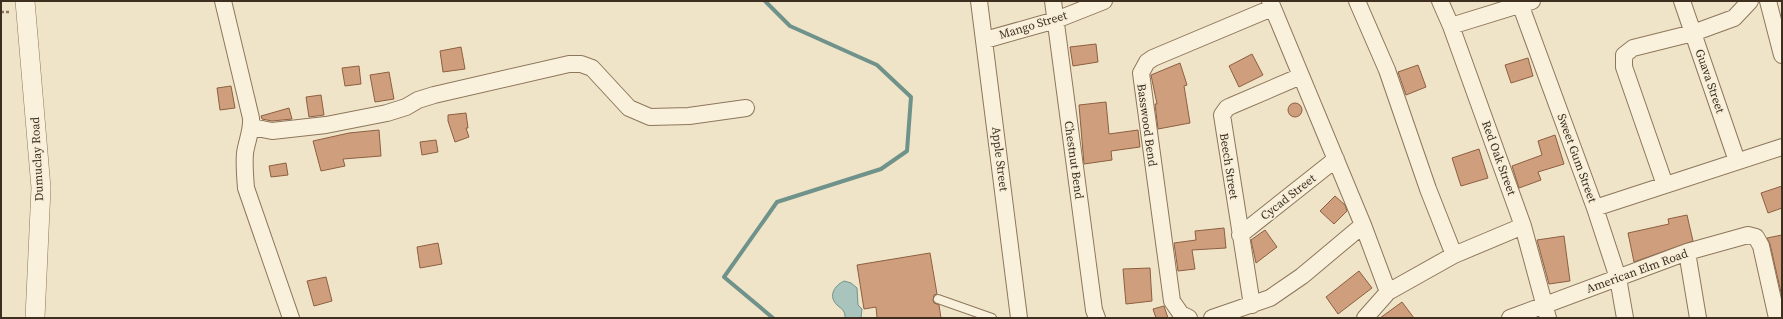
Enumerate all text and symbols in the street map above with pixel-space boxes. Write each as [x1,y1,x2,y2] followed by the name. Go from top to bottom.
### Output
[997,7,1069,43] street label: Mango Street
[1692,47,1728,115] street label: Guava Street
[1133,83,1161,168] street label: Basswood Bend
[1553,111,1601,205] street label: Sweet Gum Street
[27,116,47,202] street label: Dumuclay Road
[1478,118,1520,198] street label: Red Oak Street
[1061,120,1087,200] street label: Chestnut Bend
[988,126,1012,192] street label: Apple Street
[1216,132,1242,200] street label: Beech Street
[1257,170,1319,224] street label: Cycad Street
[1584,245,1690,297] street label: American Elm Road

